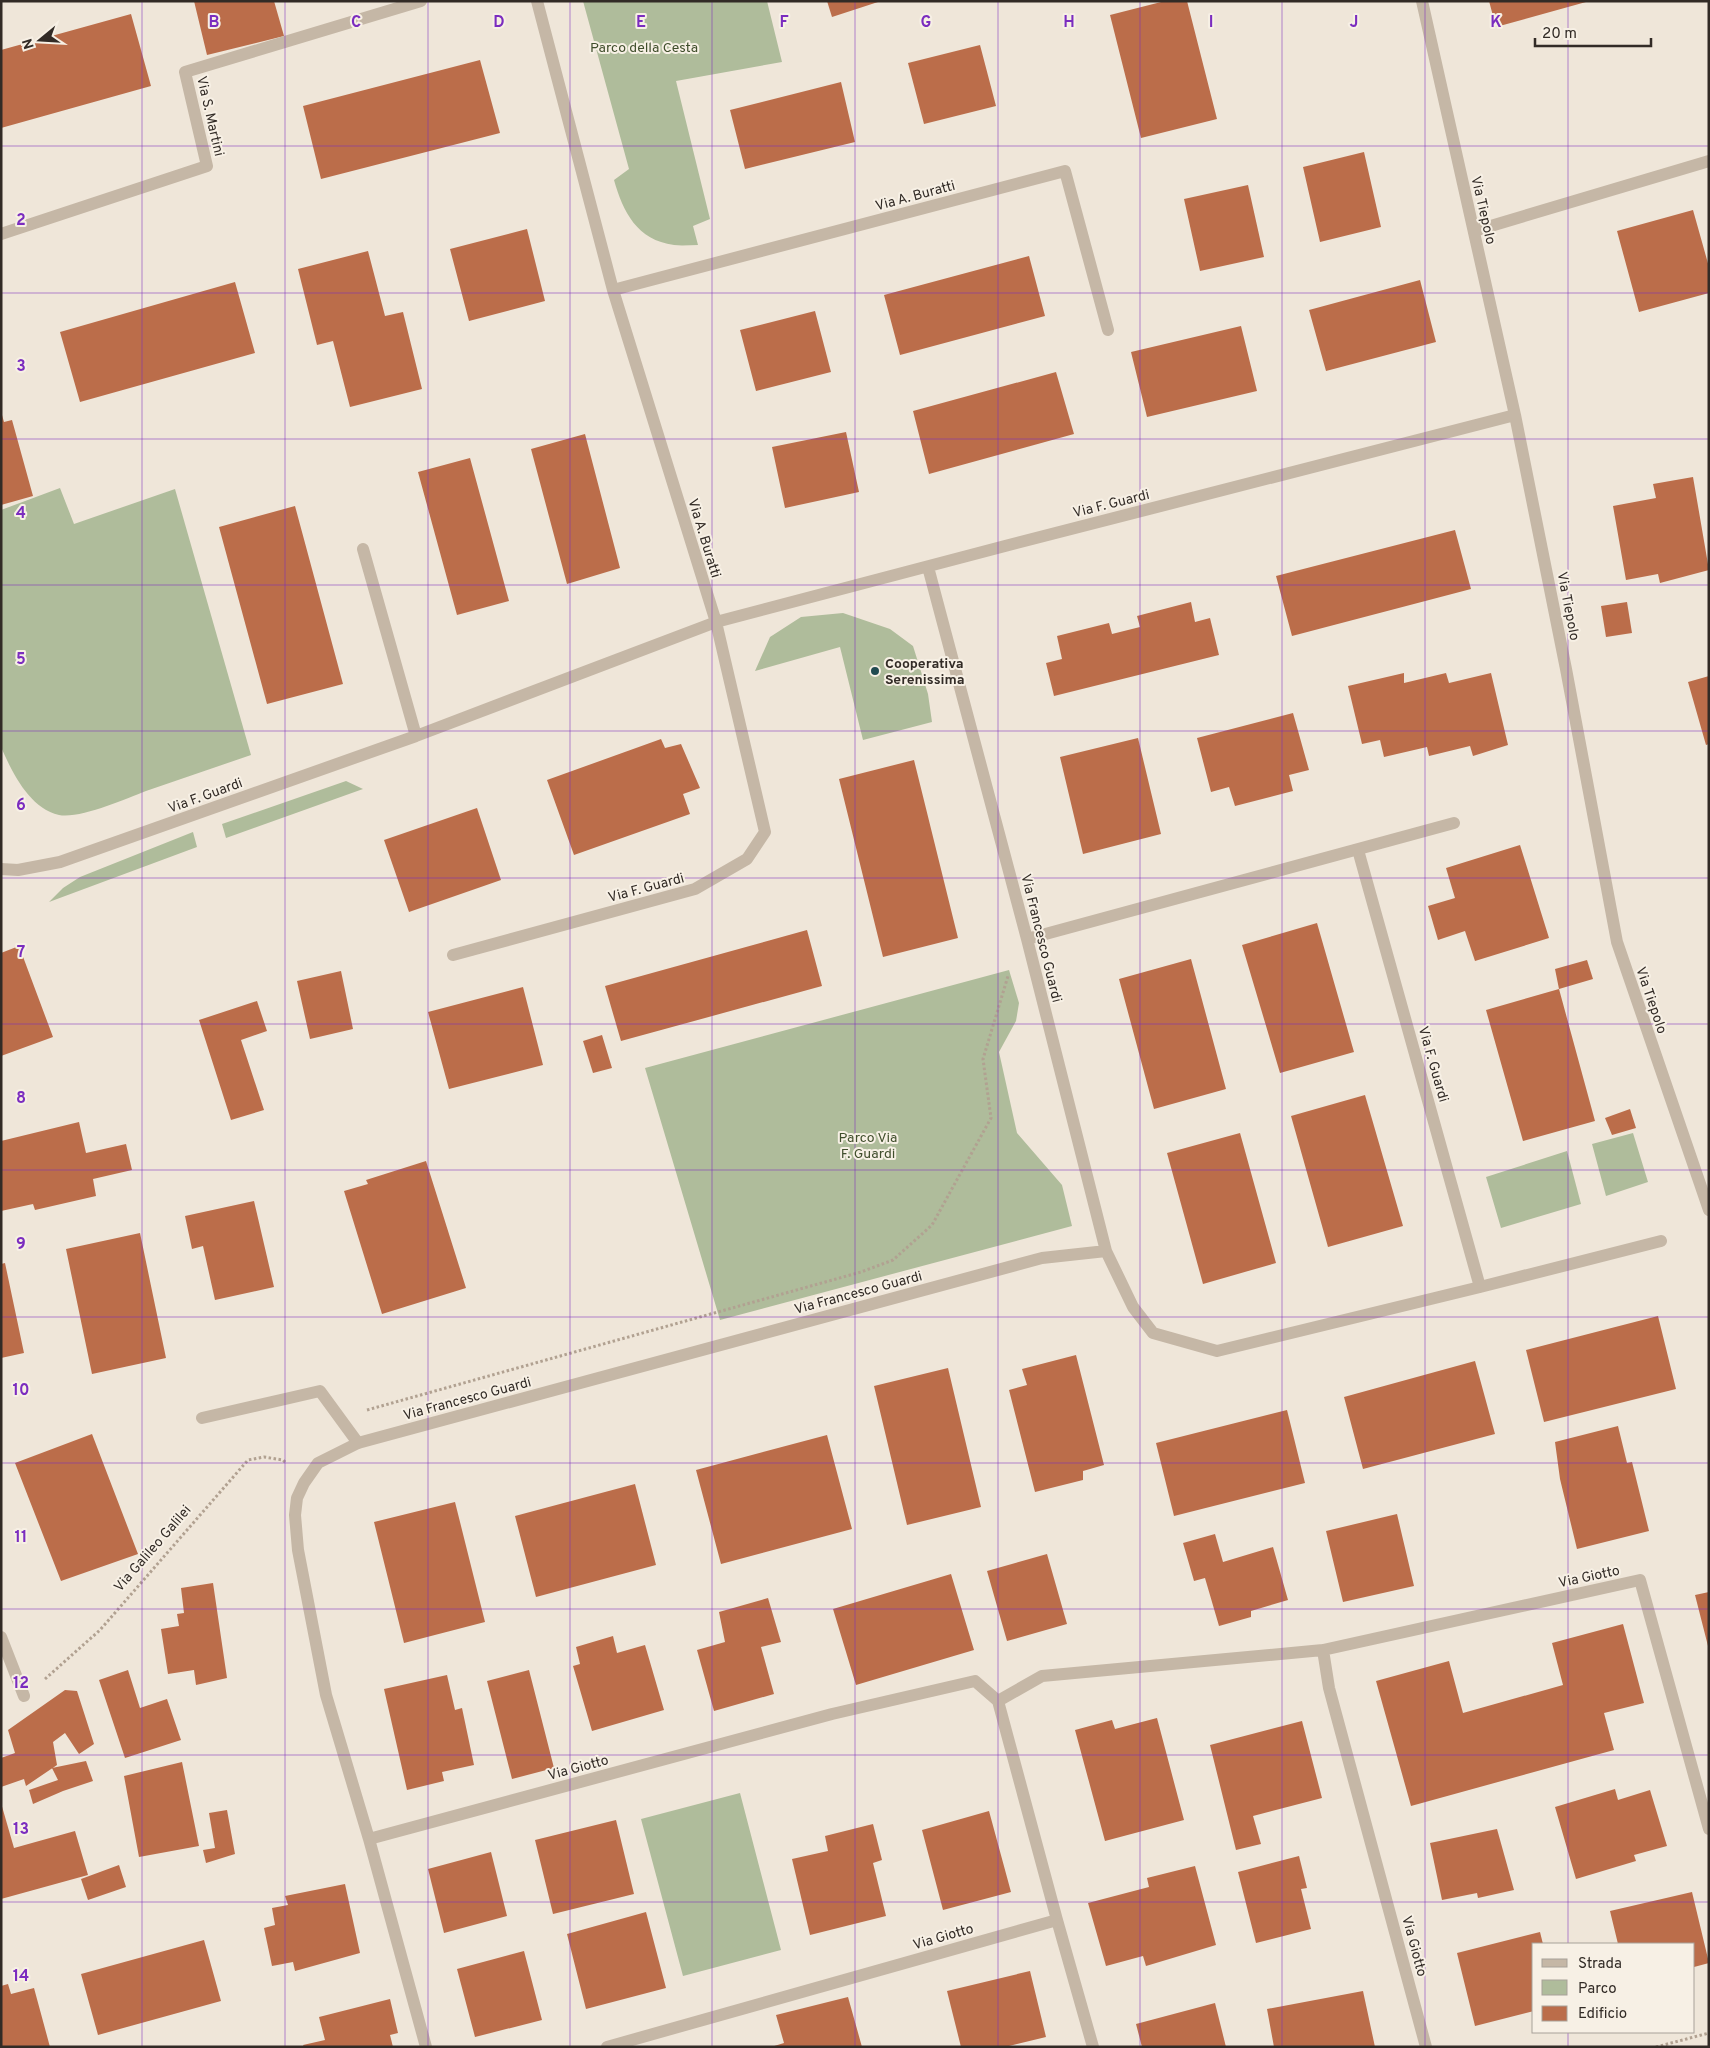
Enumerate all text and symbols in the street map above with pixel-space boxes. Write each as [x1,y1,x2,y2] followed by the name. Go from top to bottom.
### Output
[208,13,220,33] text: B
[351,13,361,33] text: C
[493,13,505,33] text: D
[636,13,646,33] text: E
[779,13,789,33] text: F
[921,13,931,33] text: G
[1063,13,1075,33] text: H
[1209,13,1213,33] text: I
[1350,13,1358,33] text: J
[1490,13,1502,33] text: K
[15,15,65,65] north arrow
[1535,15,1651,47] scale bar
[1542,25,1577,44] text: 20 m
[19,36,39,51] text: N
[590,40,698,57] park label: Parco della Cesta
[192,75,227,158] street label: Via S. Martini
[1466,175,1499,246] street label: Via Tiepolo
[874,178,957,215] street label: Via A. Buratti
[16,211,26,231] text: 2
[16,357,26,377] text: 3
[1071,487,1151,522] street label: Via F. Guardi
[683,497,724,580] street label: Via A. Buratti
[16,504,26,524] text: 4
[1553,571,1583,642] street label: Via Tiepolo
[16,650,26,670] text: 5
[885,656,965,689] place label: Cooperativa Serenissima
[869,665,881,677] marker: Cooperativa Serenissima
[166,775,245,818] street label: Via F. Guardi
[16,796,26,816] text: 6
[606,870,686,907] street label: Via F. Guardi
[1016,872,1065,1004] street label: Via Francesco Guardi
[17,943,25,963] text: 7
[1631,965,1670,1036] street label: Via Tiepolo
[1414,1025,1451,1104] street label: Via F. Guardi
[16,1089,26,1109] text: 8
[839,1130,897,1163] park label: Parco Via F. Guardi
[16,1235,26,1255] text: 9
[793,1268,924,1319] street label: Via Francesco Guardi
[402,1374,533,1425] street label: Via Francesco Guardi
[13,1381,29,1401] text: 10
[111,1502,195,1596] street label: Via Galileo Galilei
[15,1528,27,1548] text: 11
[1557,1563,1622,1592] street label: Via Giotto
[13,1674,29,1694] text: 12
[546,1752,611,1785] street label: Via Giotto
[13,1820,29,1840] text: 13
[1397,1914,1430,1979] street label: Via Giotto
[911,1921,976,1954] street label: Via Giotto
[1532,1943,1695,2033] legend
[1578,1955,1622,1974] text: Strada
[13,1967,29,1987] text: 14
[1578,1980,1617,1999] text: Parco
[1578,2005,1627,2024] text: Edificio

